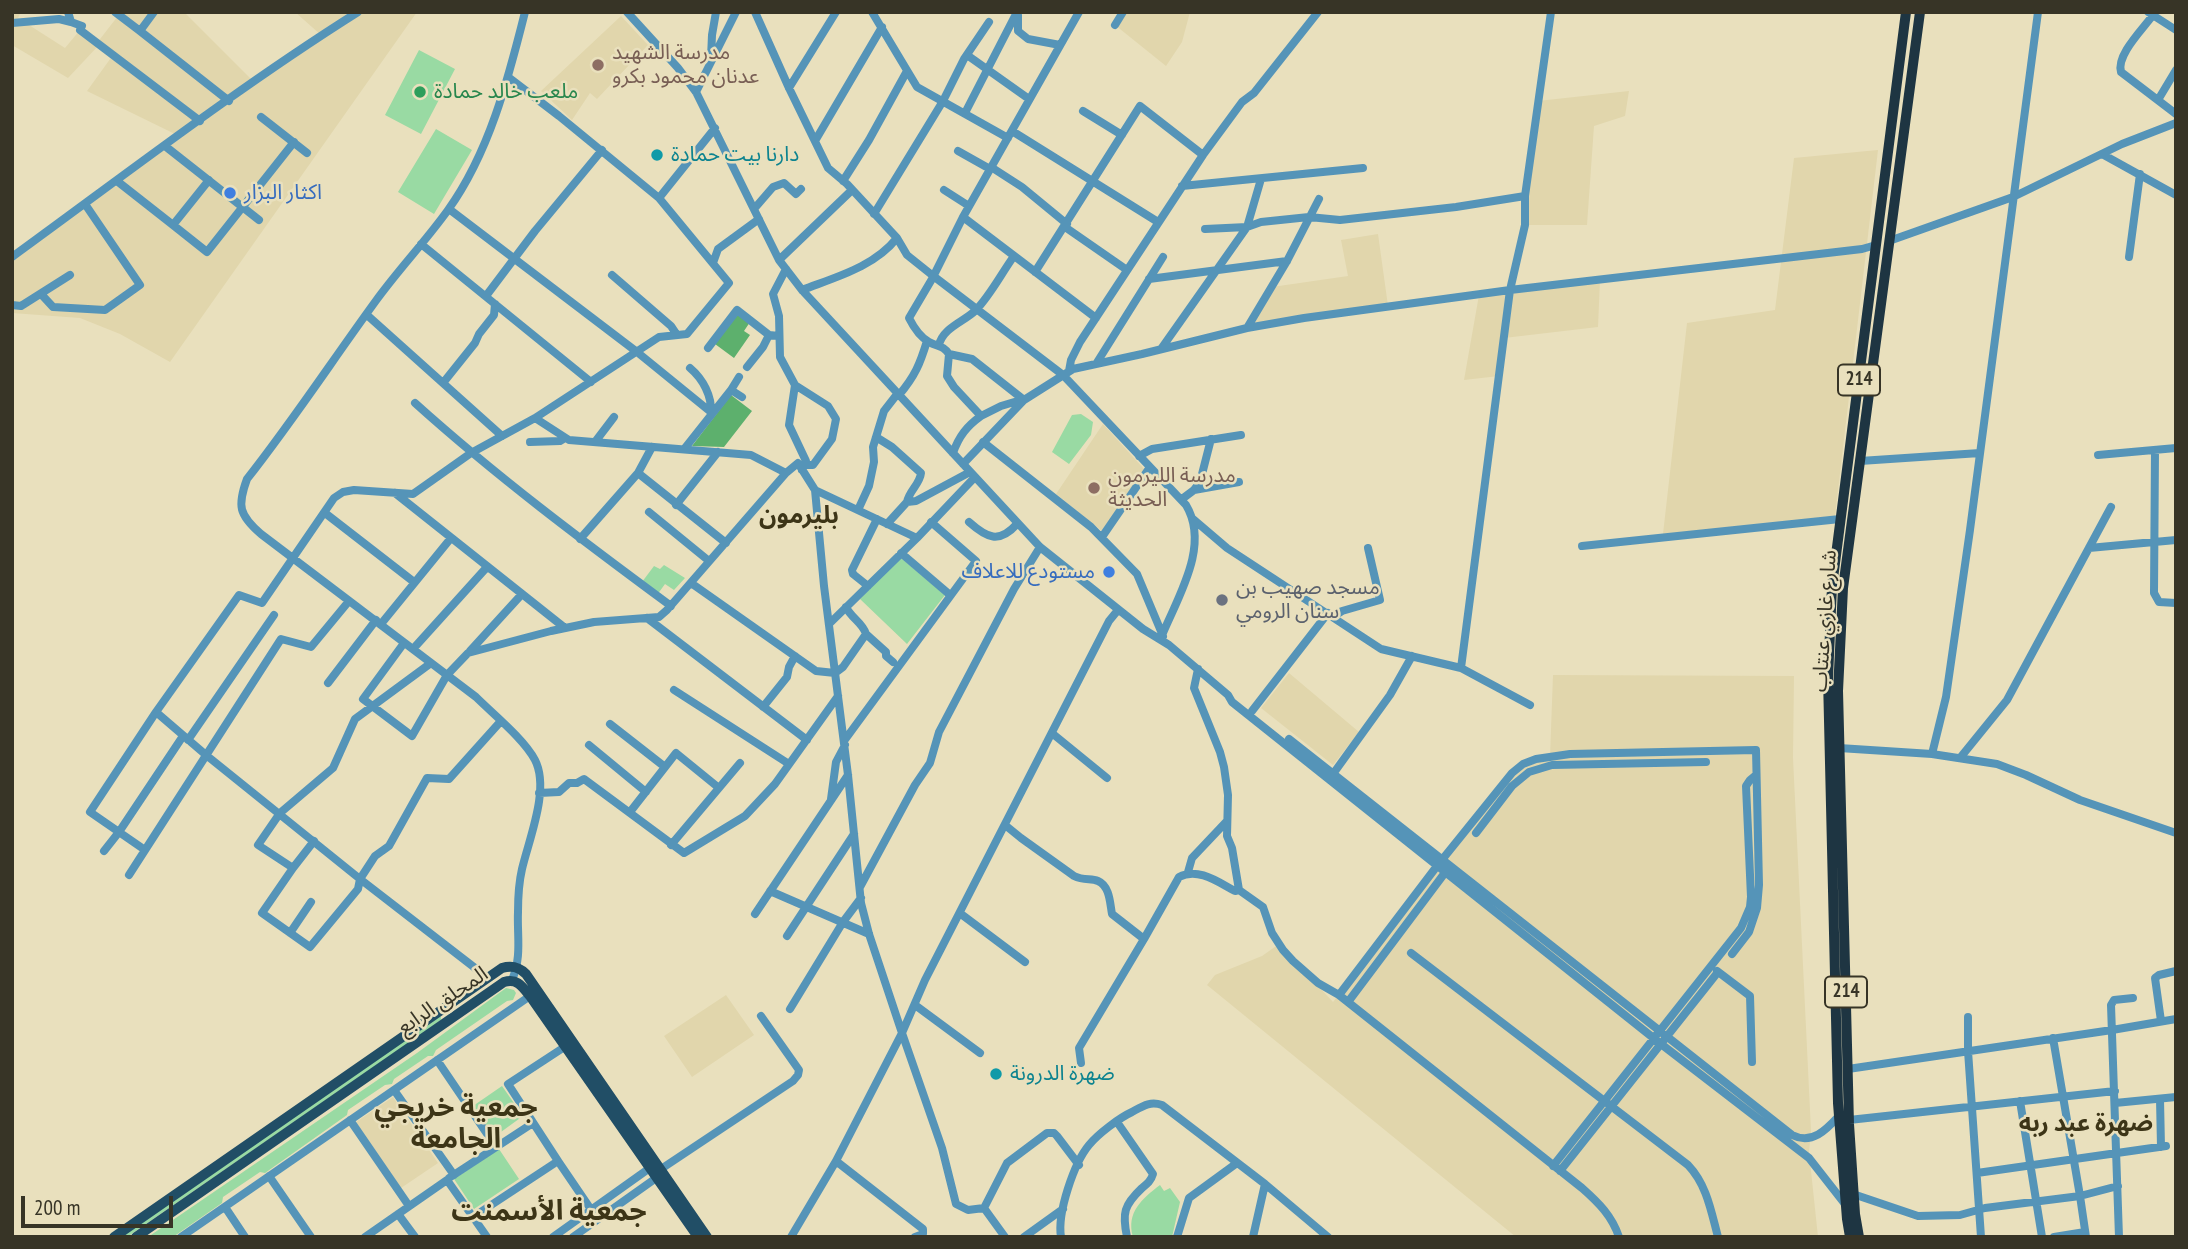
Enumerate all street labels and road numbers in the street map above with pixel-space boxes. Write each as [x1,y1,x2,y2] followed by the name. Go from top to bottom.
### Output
[1838,364,1880,396] road number: 214
[1807,549,1843,693] street label: شارع غازي عنتاب
[393,962,493,1040] street label: المحلق الرابع
[1825,976,1867,1008] road number: 214

